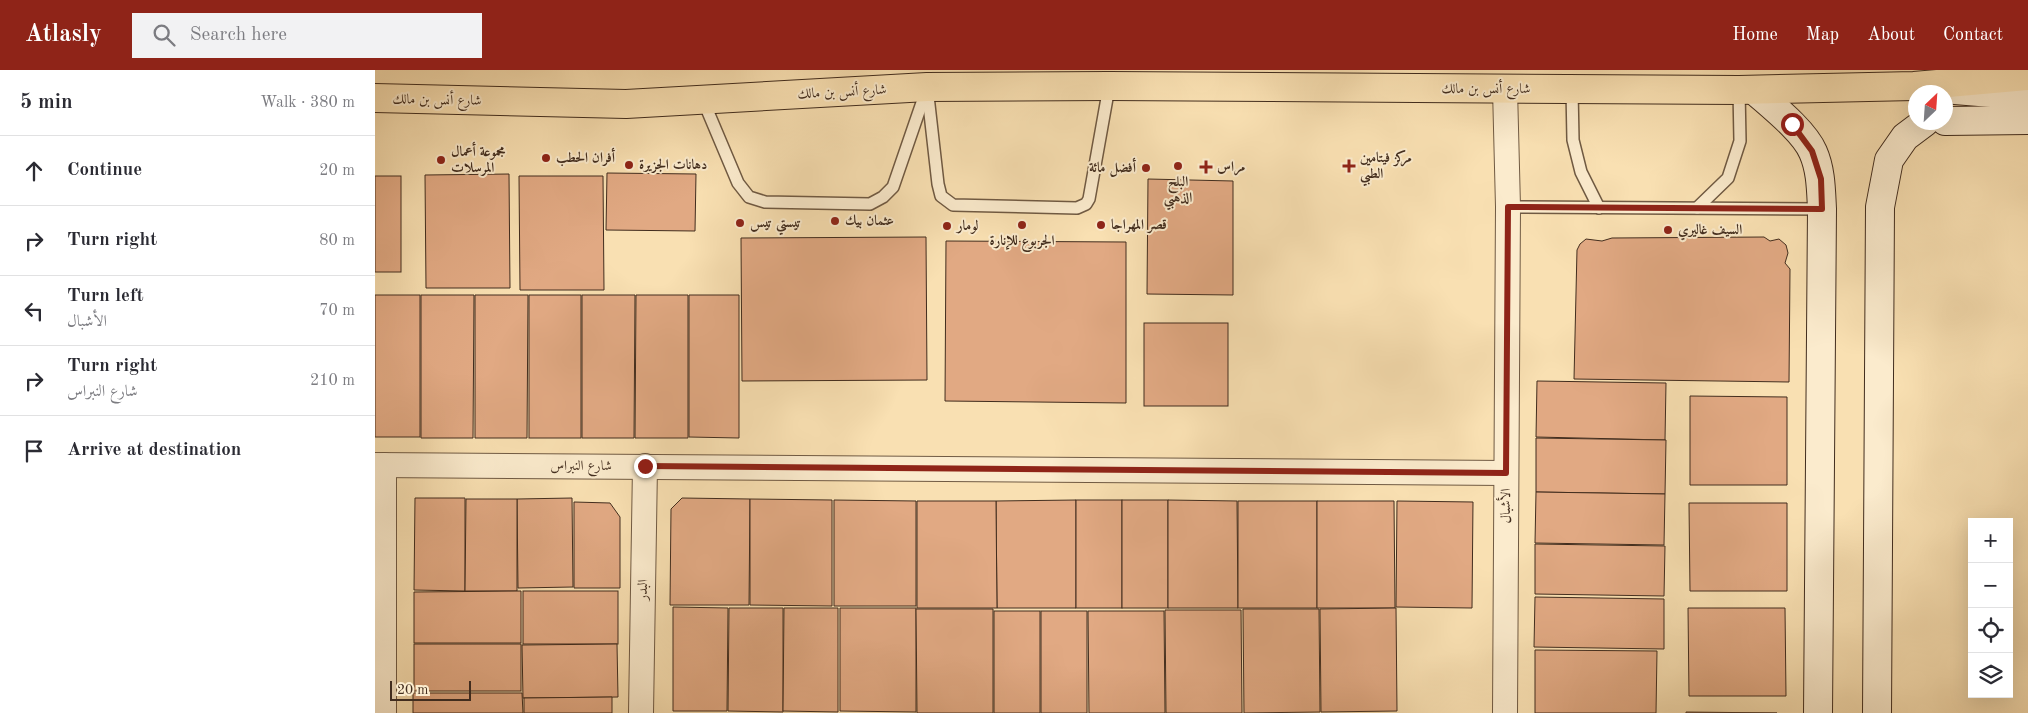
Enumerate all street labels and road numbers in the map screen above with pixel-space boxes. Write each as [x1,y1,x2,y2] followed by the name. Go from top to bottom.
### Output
[1441,78,1531,100] street label: شارع أنس بن مالك
[797,79,887,105] street label: شارع أنس بن مالك
[392,88,482,112] street label: شارع أنس بن مالك
[550,459,612,477] street label: شارع النبراس
[1495,488,1514,524] street label: الأشبال
[636,579,651,603] street label: البدر

